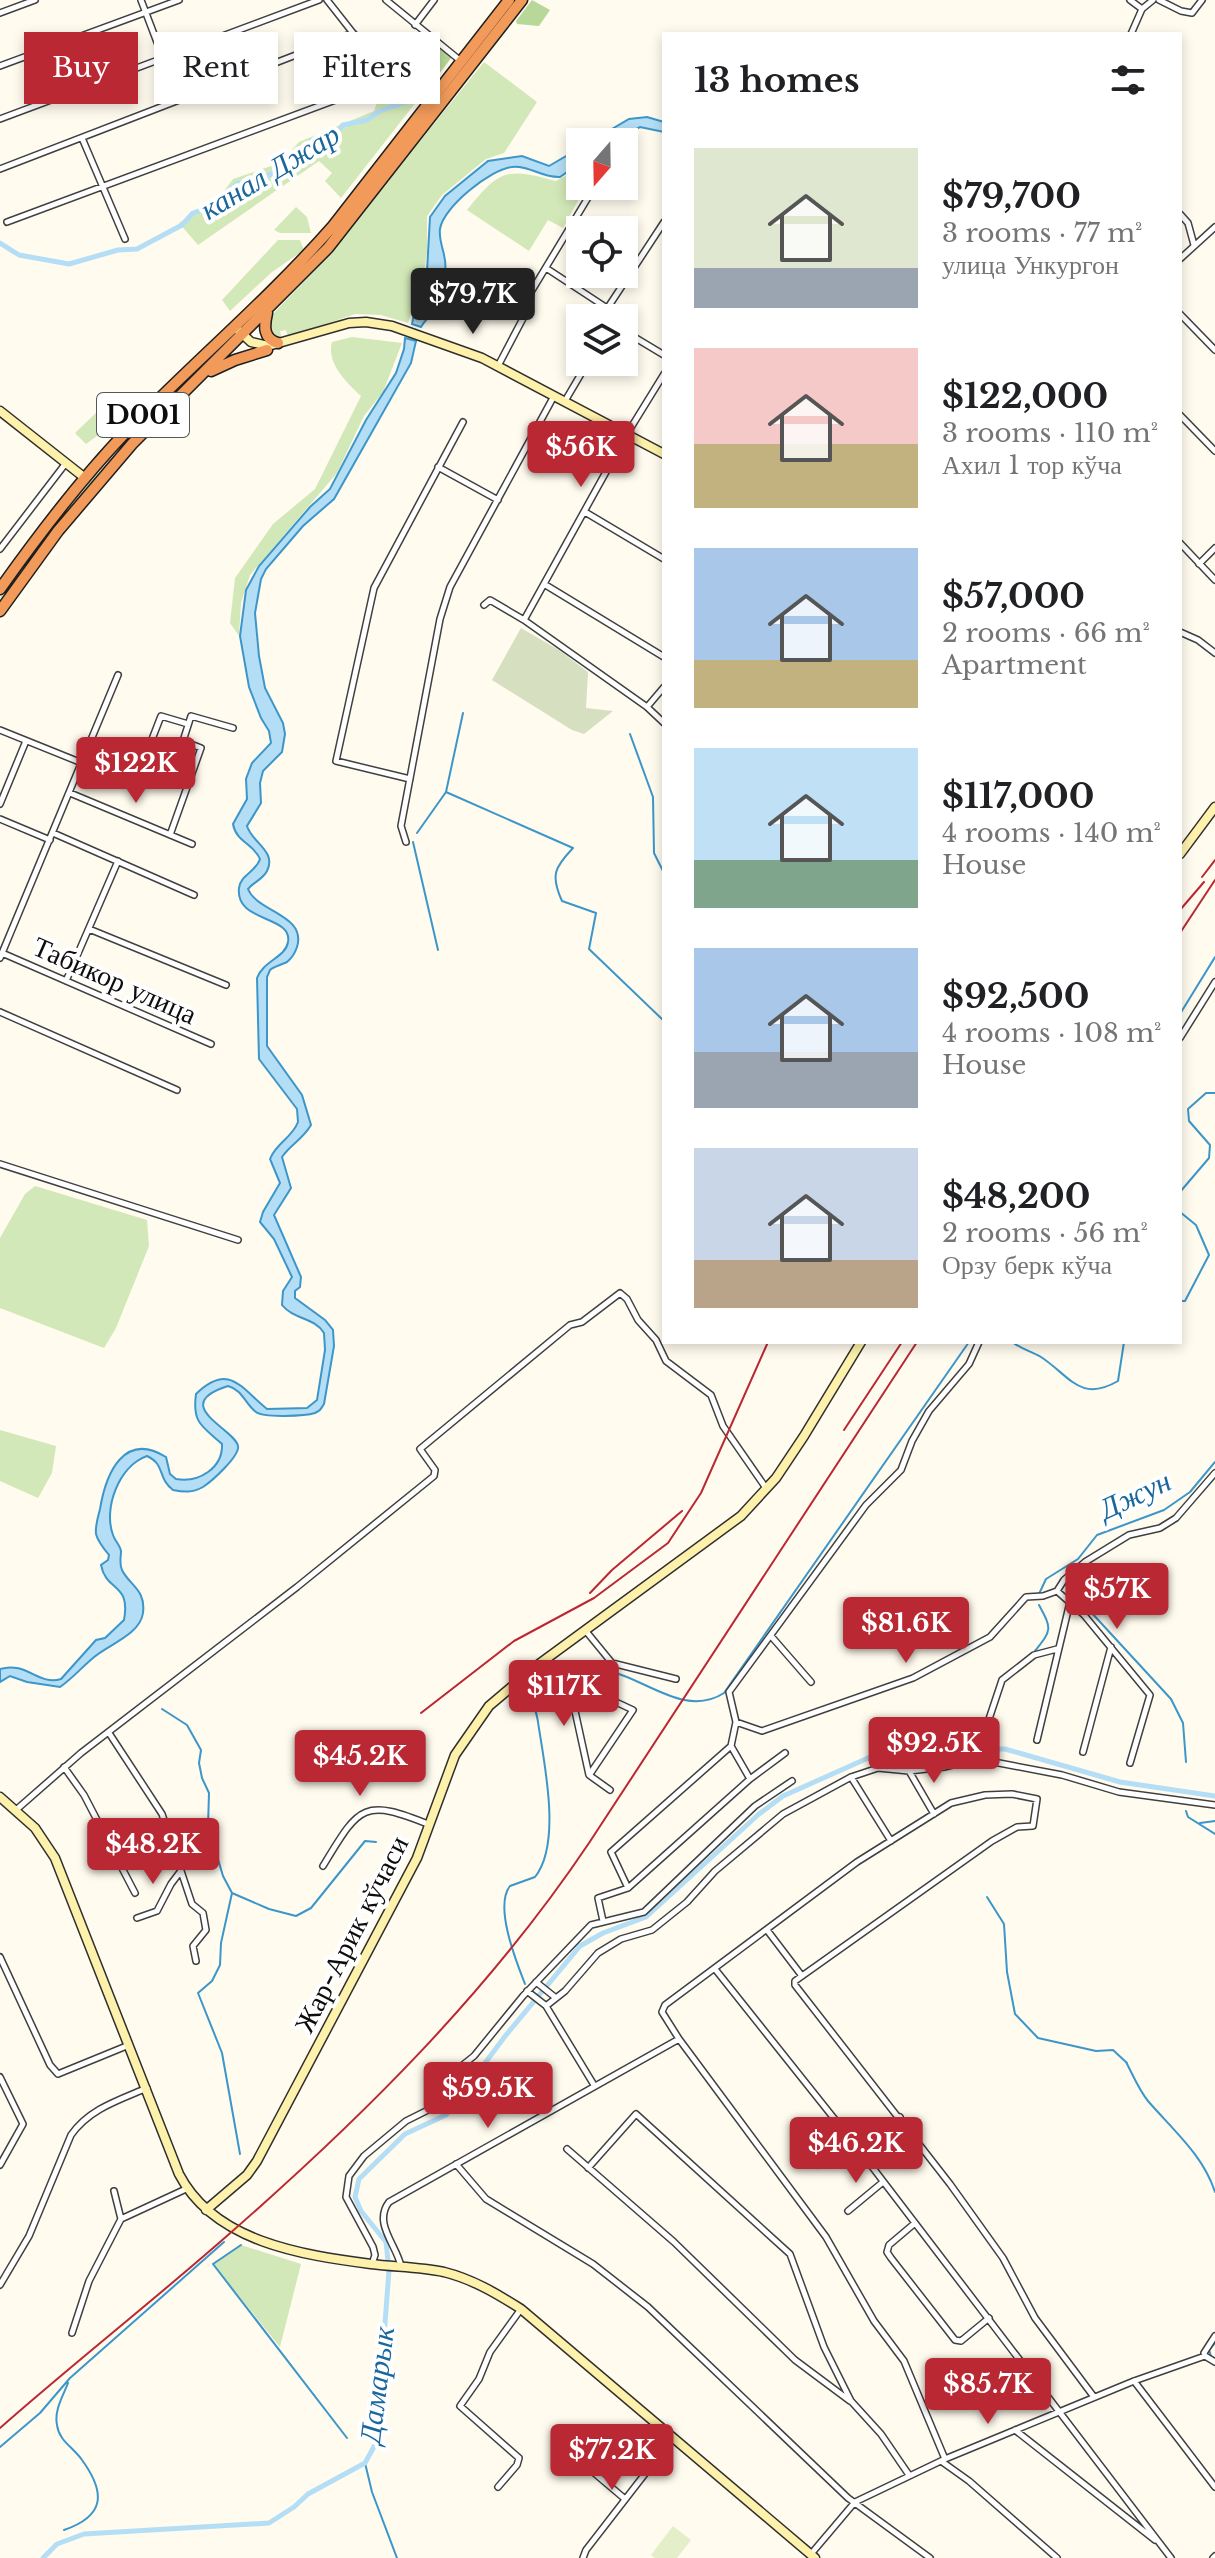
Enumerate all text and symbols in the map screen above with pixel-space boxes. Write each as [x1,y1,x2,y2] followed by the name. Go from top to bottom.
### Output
[24,32,138,104] chip: Buy
[154,32,278,104] chip: Rent
[294,32,440,104] chip: Filters
[1106,58,1150,102] icon: filters
[694,59,860,101] text: 13 homes
[193,116,346,228] water label: канал Джар
[566,128,638,200] north arrow
[566,128,638,376] map controls
[942,175,1081,217] text: $79,700
[758,180,854,276] icon: home
[566,216,638,288] button: locate
[942,217,1143,249] text: 3 rooms · 77 m²
[942,249,1119,281] text: улица Ункургон
[408,268,538,336] pin: $79.7K
[429,278,517,310] text: $79.7K
[566,304,638,376] button: layers
[942,375,1108,417] text: $122,000
[758,380,854,476] icon: home
[97,393,189,437] road number: D001
[942,417,1158,449] text: 3 rooms · 110 m²
[534,421,628,489] pin: $56K
[545,431,617,463] text: $56K
[942,449,1122,481] text: Ахил 1 тор кўча
[942,575,1085,617] text: $57,000
[758,580,854,676] icon: home
[942,617,1150,649] text: 2 rooms · 66 m²
[942,649,1087,681] text: Apartment
[80,737,192,805] pin: $122K
[94,747,178,779] text: $122K
[942,775,1094,817] text: $117,000
[758,780,854,876] icon: home
[942,817,1161,849] text: 4 rooms · 140 m²
[942,849,1026,881] text: House
[28,929,203,1032] street label: Табикор улица
[942,975,1089,1017] text: $92,500
[758,980,854,1076] icon: home
[942,1017,1162,1049] text: 4 rooms · 108 m²
[942,1049,1026,1081] text: House
[942,1175,1090,1217] text: $48,200
[758,1180,854,1276] icon: home
[942,1217,1148,1249] text: 2 rooms · 56 m²
[942,1249,1112,1281] text: Орзу берк кўча
[1090,1462,1177,1528] water label: Джун
[1070,1563,1164,1631] pin: $57K
[1083,1573,1151,1605] text: $57K
[841,1597,971,1665] pin: $81.6K
[861,1607,951,1639] text: $81.6K
[508,1660,620,1728] pin: $117K
[527,1670,601,1702] text: $117K
[869,1717,999,1785] pin: $92.5K
[887,1727,981,1759] text: $92.5K
[295,1730,425,1798] pin: $45.2K
[313,1740,407,1772] text: $45.2K
[88,1818,218,1886] pin: $48.2K
[105,1828,201,1860] text: $48.2K
[287,1830,416,2038] street label: Жар-Арик кўчаси
[423,2062,553,2130] pin: $59.5K
[442,2072,534,2104] text: $59.5K
[791,2117,921,2185] pin: $46.2K
[808,2127,904,2159] text: $46.2K
[351,2323,402,2449] water label: Дамарык
[923,2358,1053,2426] pin: $85.7K
[943,2368,1033,2400] text: $85.7K
[547,2424,677,2492] pin: $77.2K
[568,2434,656,2466] text: $77.2K

